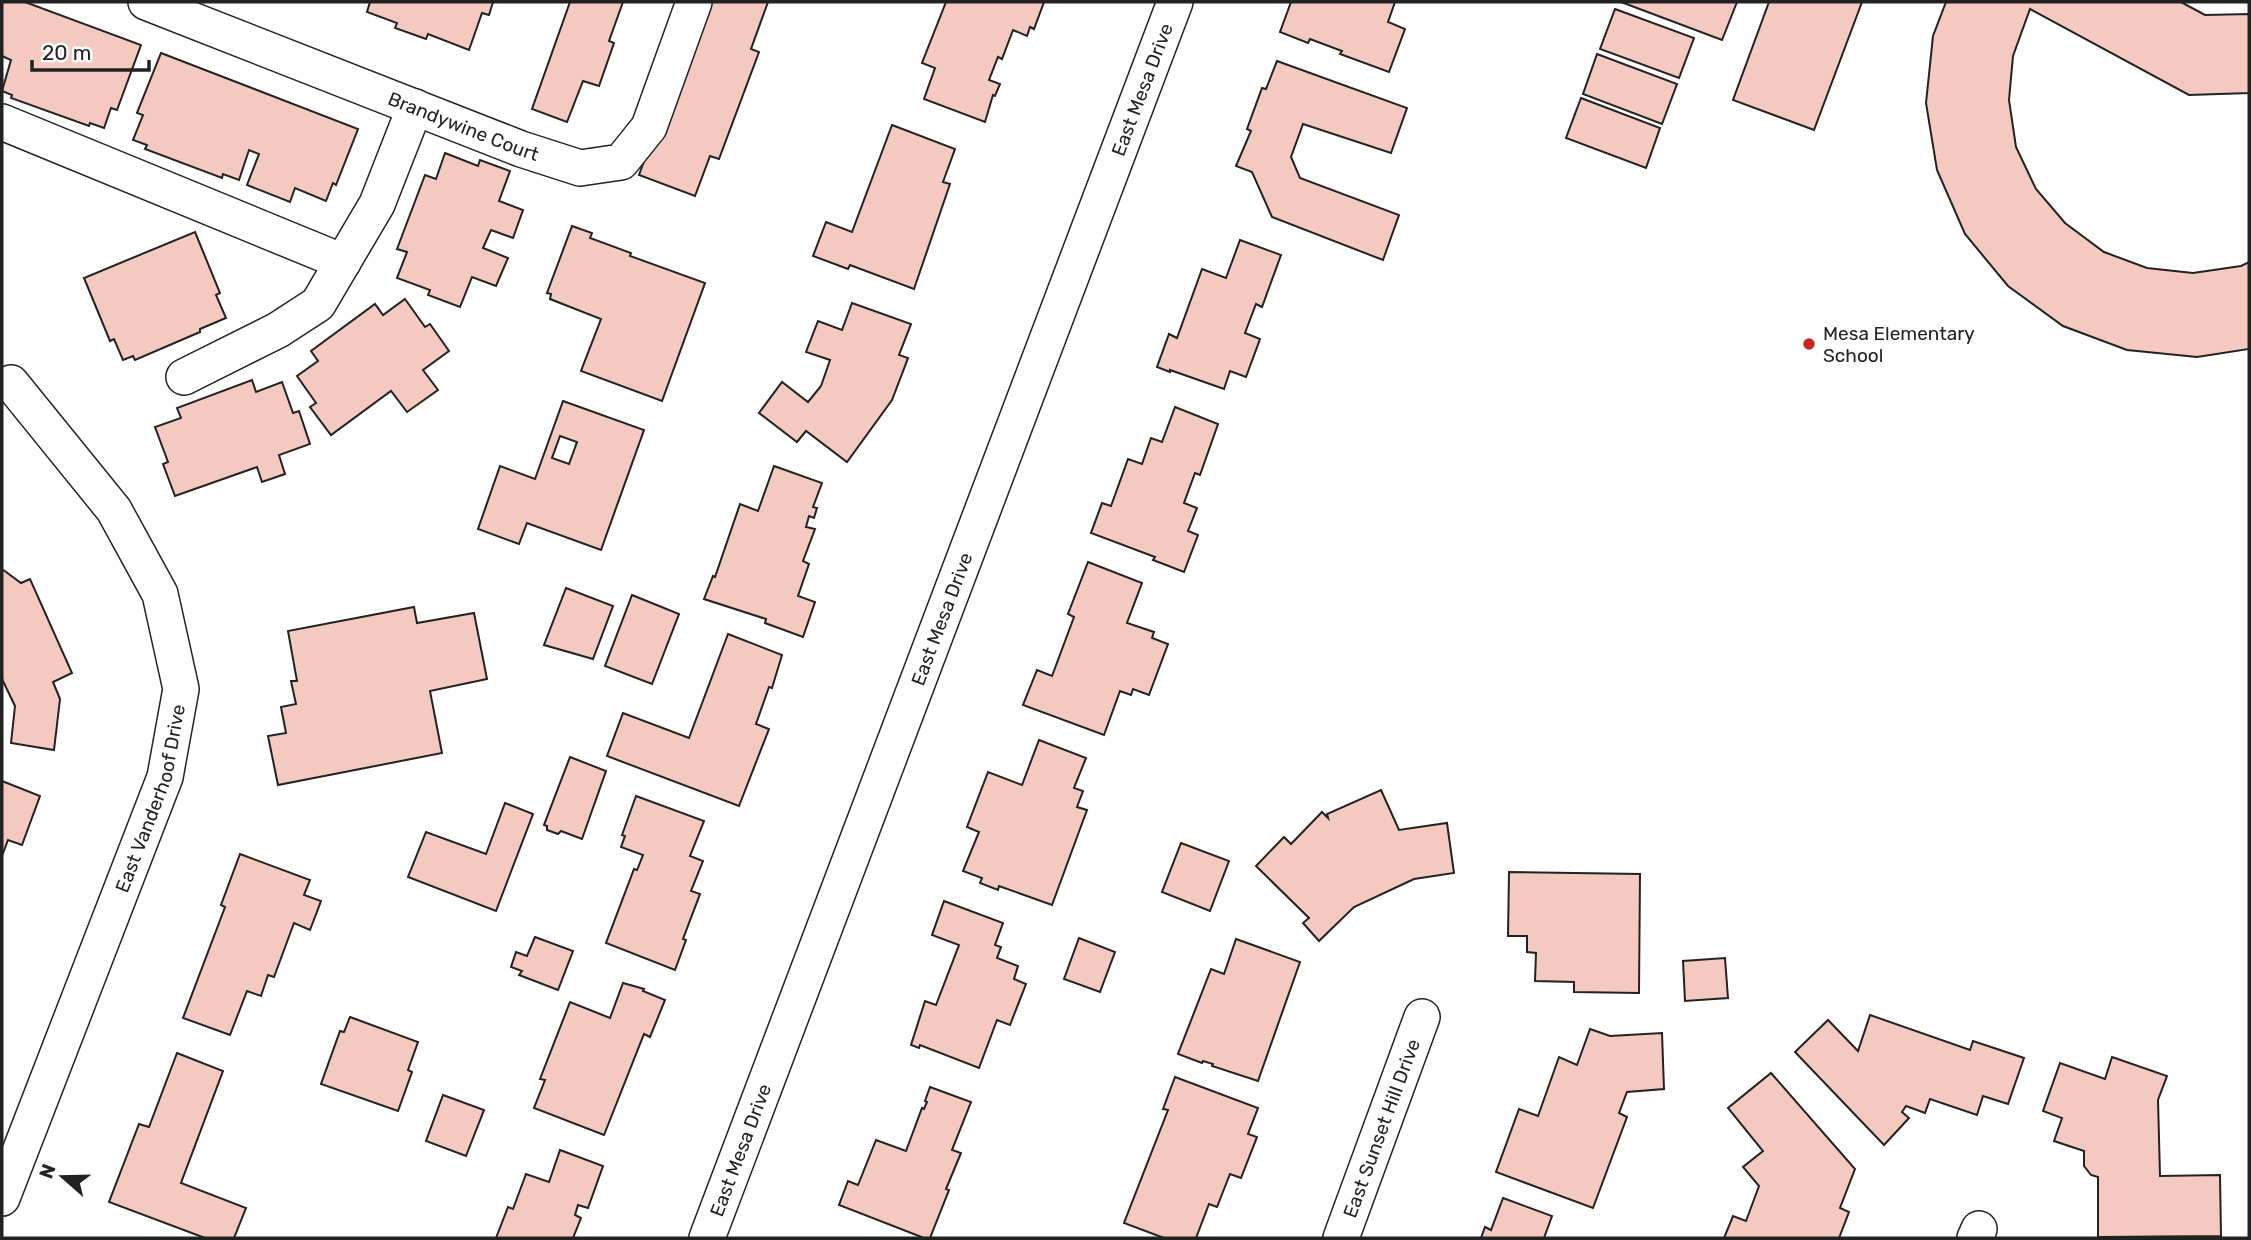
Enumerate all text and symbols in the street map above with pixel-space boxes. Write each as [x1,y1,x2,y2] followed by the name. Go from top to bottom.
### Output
[1106,20,1177,159] street label: East Mesa Drive
[32,28,149,72] scale bar
[42,40,91,65] text: 20 m
[385,87,542,166] street label: Brandywine Court
[1823,322,1975,367] place label: Mesa Elementary School
[1801,336,1817,352] marker: Mesa Elementary School
[906,549,977,689] street label: East Mesa Drive
[110,702,190,896] street label: East Vanderhoof Drive
[1338,1036,1425,1221] street label: East Sunset Hill Drive
[705,1080,776,1220] street label: East Mesa Drive
[28,1142,98,1212] north arrow
[34,1161,61,1182] text: N

